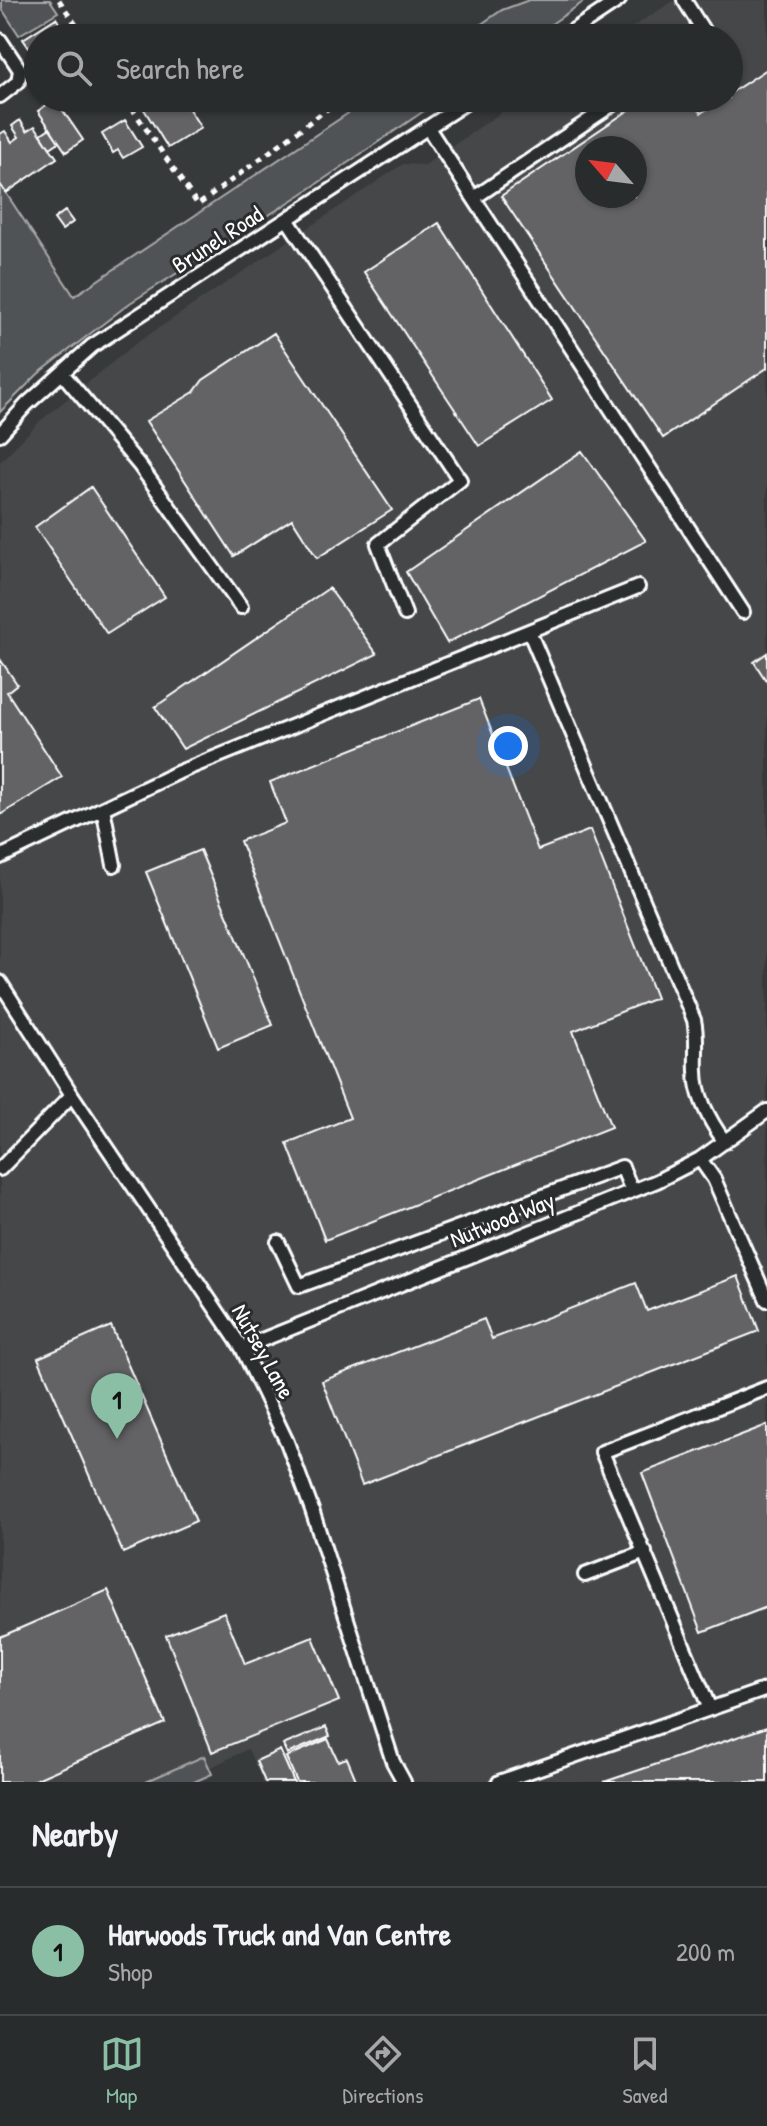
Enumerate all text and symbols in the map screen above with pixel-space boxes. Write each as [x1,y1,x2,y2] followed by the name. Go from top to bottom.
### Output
[24,24,743,112] search box
[52,46,96,90] icon: search
[116,48,244,88] text: Search here
[575,136,647,208] north arrow
[165,198,269,280] street label: Brunel Road
[488,726,528,766] your location
[445,1184,559,1254] street label: Nutwood Way
[225,1298,303,1405] street label: Nutsey Lane
[91,1373,143,1439] pin: 1
[32,1811,118,1857] text: Nearby
[108,1914,451,1954] text: Harwoods Truck and Van Centre
[53,1934,63,1969] text: 1
[676,1934,735,1969] text: 200 m
[108,1954,152,1989] text: Shop
[100,2032,144,2110] tab: Map
[343,2032,424,2110] tab: Directions
[623,2032,667,2110] tab: Saved

